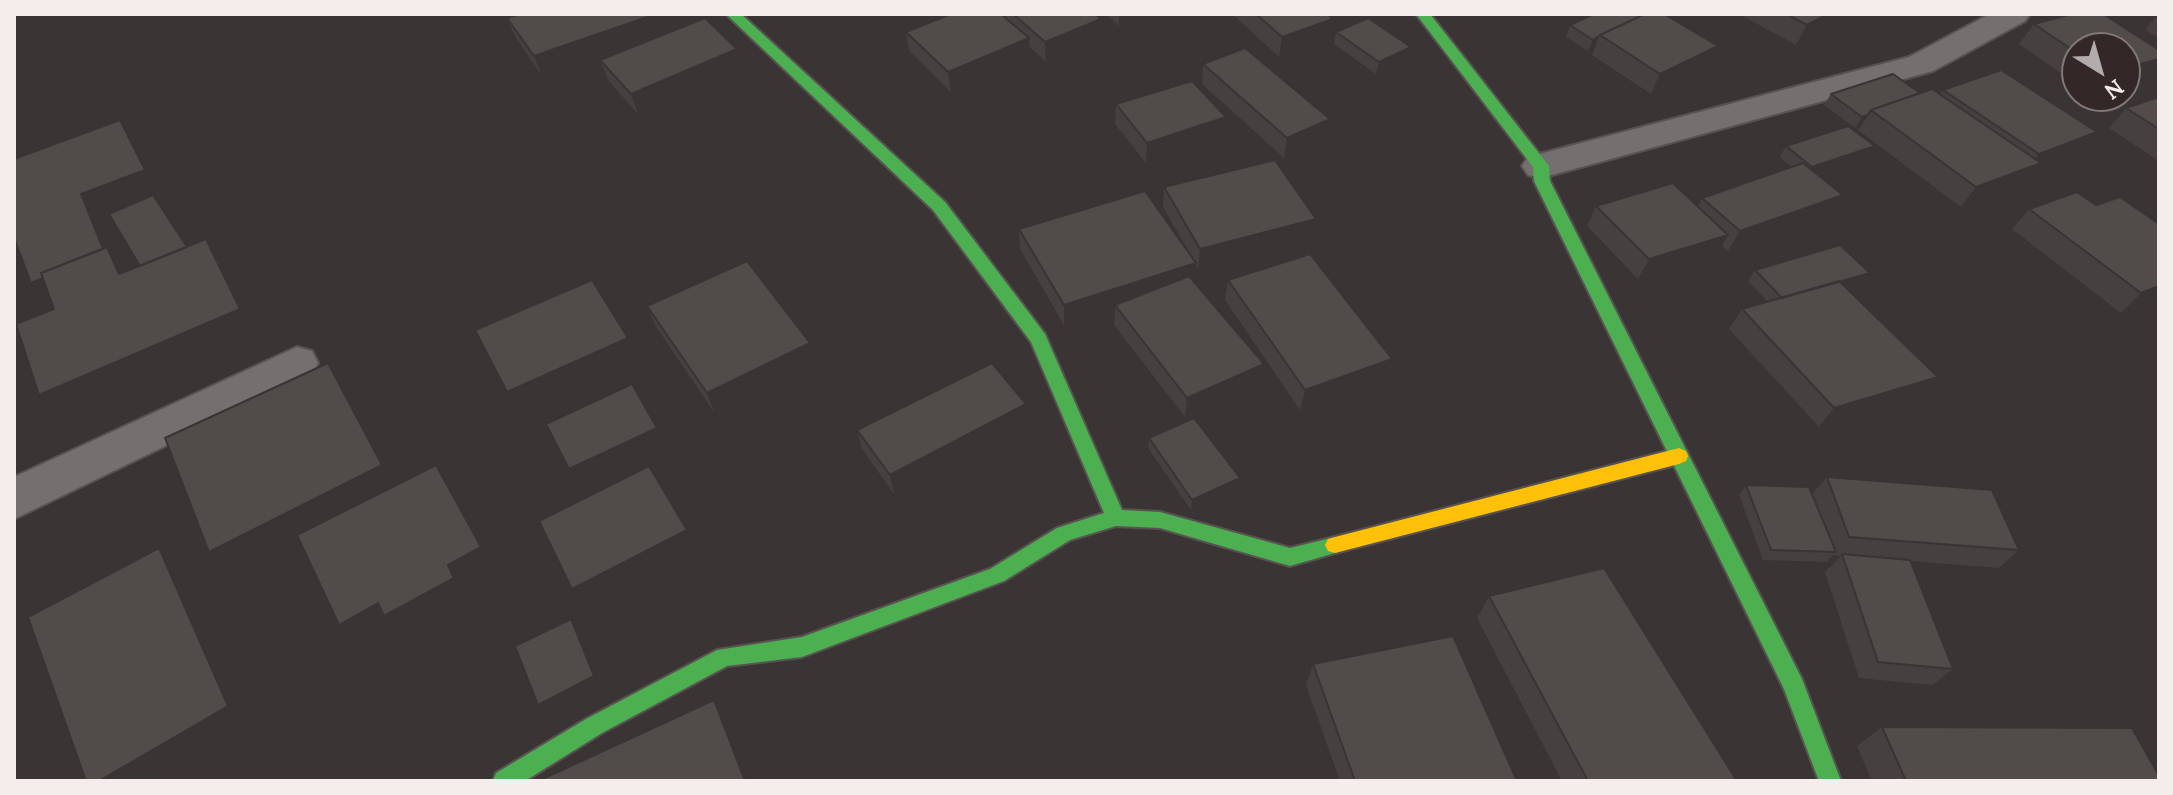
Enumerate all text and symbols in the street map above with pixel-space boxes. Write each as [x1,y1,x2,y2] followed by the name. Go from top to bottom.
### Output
[2061,32,2141,112] north arrow
[2099,73,2129,106] text: N

